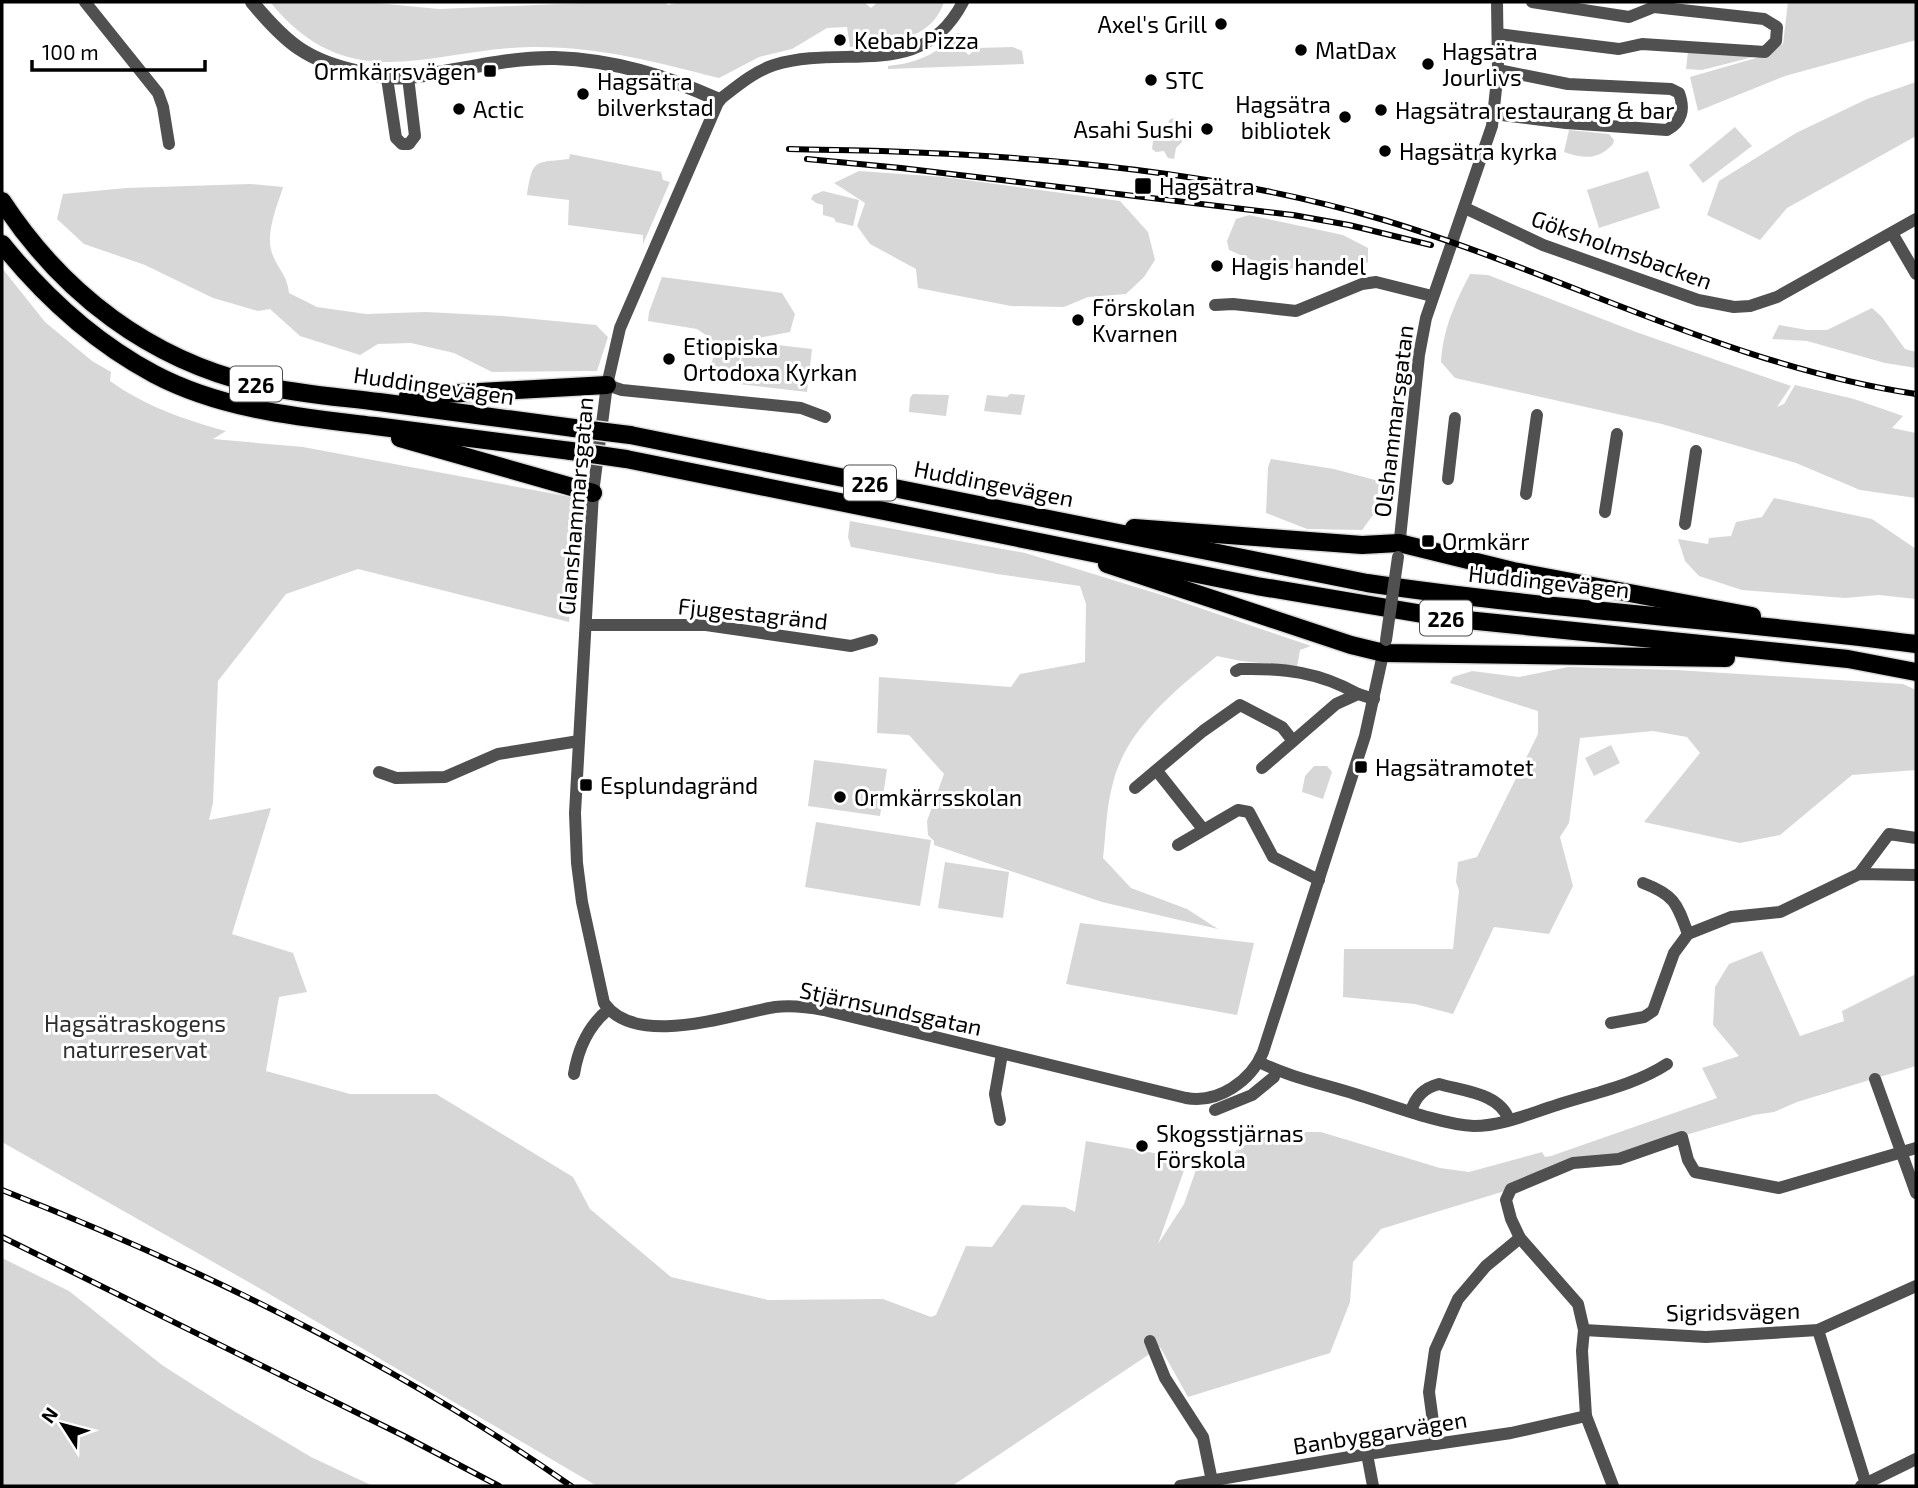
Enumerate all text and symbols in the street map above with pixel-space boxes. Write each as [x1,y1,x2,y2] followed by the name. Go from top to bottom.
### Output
[1097,10,1207,38] place label: Axel's Grill
[1213,16,1229,32] marker: Axel's Grill
[854,26,979,54] place label: Kebab Pizza
[32,28,205,72] scale bar
[832,32,848,48] marker: Kebab Pizza
[1315,36,1397,64] place label: MatDax
[1442,37,1538,91] place label: Hagsätra Jourlivs
[42,39,99,64] text: 100 m
[1293,42,1309,58] marker: MatDax
[1420,56,1436,72] marker: Hagsätra Jourlivs
[314,57,476,85] place label: Ormkärrsvägen
[482,63,498,79] marker: Ormkärrsvägen
[1165,66,1204,94] place label: STC
[597,67,714,121] place label: Hagsätra bilverkstad
[1143,72,1159,88] marker: STC
[575,86,591,102] marker: Hagsätra bilverkstad
[1235,90,1331,144] place label: Hagsätra bibliotek
[473,95,524,123] place label: Actic
[1395,96,1674,124] place label: Hagsätra restaurang & bar
[451,101,467,117] marker: Actic
[1373,102,1389,118] marker: Hagsätra restaurang & bar
[1337,109,1353,125] marker: Hagsätra bibliotek
[1073,115,1193,143] place label: Asahi Sushi
[1199,121,1215,137] marker: Asahi Sushi
[1399,137,1557,165] place label: Hagsätra kyrka
[1377,143,1393,159] marker: Hagsätra kyrka
[1159,172,1255,200] place label: Hagsätra
[1133,176,1153,196] marker: Hagsätra
[1528,203,1716,295] street label: Göksholmsbacken
[1231,252,1366,280] place label: Hagis handel
[1209,258,1225,274] marker: Hagis handel
[1092,293,1195,347] place label: Förskolan Kvarnen
[1070,312,1086,328] marker: Förskolan Kvarnen
[1367,323,1419,519] street label: Olshammarsgatan
[683,332,857,386] place label: Etiopiska Ortodoxa Kyrkan
[661,351,677,367] marker: Etiopiska Ortodoxa Kyrkan
[352,360,516,410] street label: Huddingevägen
[230,366,282,402] road number: 226
[552,396,598,616] street label: Glanshammarsgatan
[912,454,1076,512] street label: Huddingevägen
[844,466,896,500] road number: 226
[1442,527,1530,555] place label: Ormkärr
[1420,533,1436,549] marker: Ormkärr
[1467,559,1631,603] street label: Huddingevägen
[677,591,829,635] street label: Fjugestagränd
[1420,600,1472,636] road number: 226
[1375,753,1534,781] place label: Hagsätramotet
[1353,759,1369,775] marker: Hagsätramotet
[600,771,758,799] place label: Esplundagränd
[578,777,594,793] marker: Esplundagränd
[854,783,1022,811] place label: Ormkärrsskolan
[832,789,848,805] marker: Ormkärrsskolan
[797,975,985,1041] street label: Stjärnsundsgatan
[44,1009,226,1063] park label: Hagsätraskogens naturreservat
[1156,1119,1304,1173] place label: Skogsstjärnas Förskola
[1134,1138,1150,1154] marker: Skogsstjärnas Förskola
[1666,1296,1800,1326] street label: Sigridsvägen
[28,1390,98,1460] north arrow
[36,1402,62,1427] text: N
[1291,1404,1469,1460] street label: Banbyggarvägen

